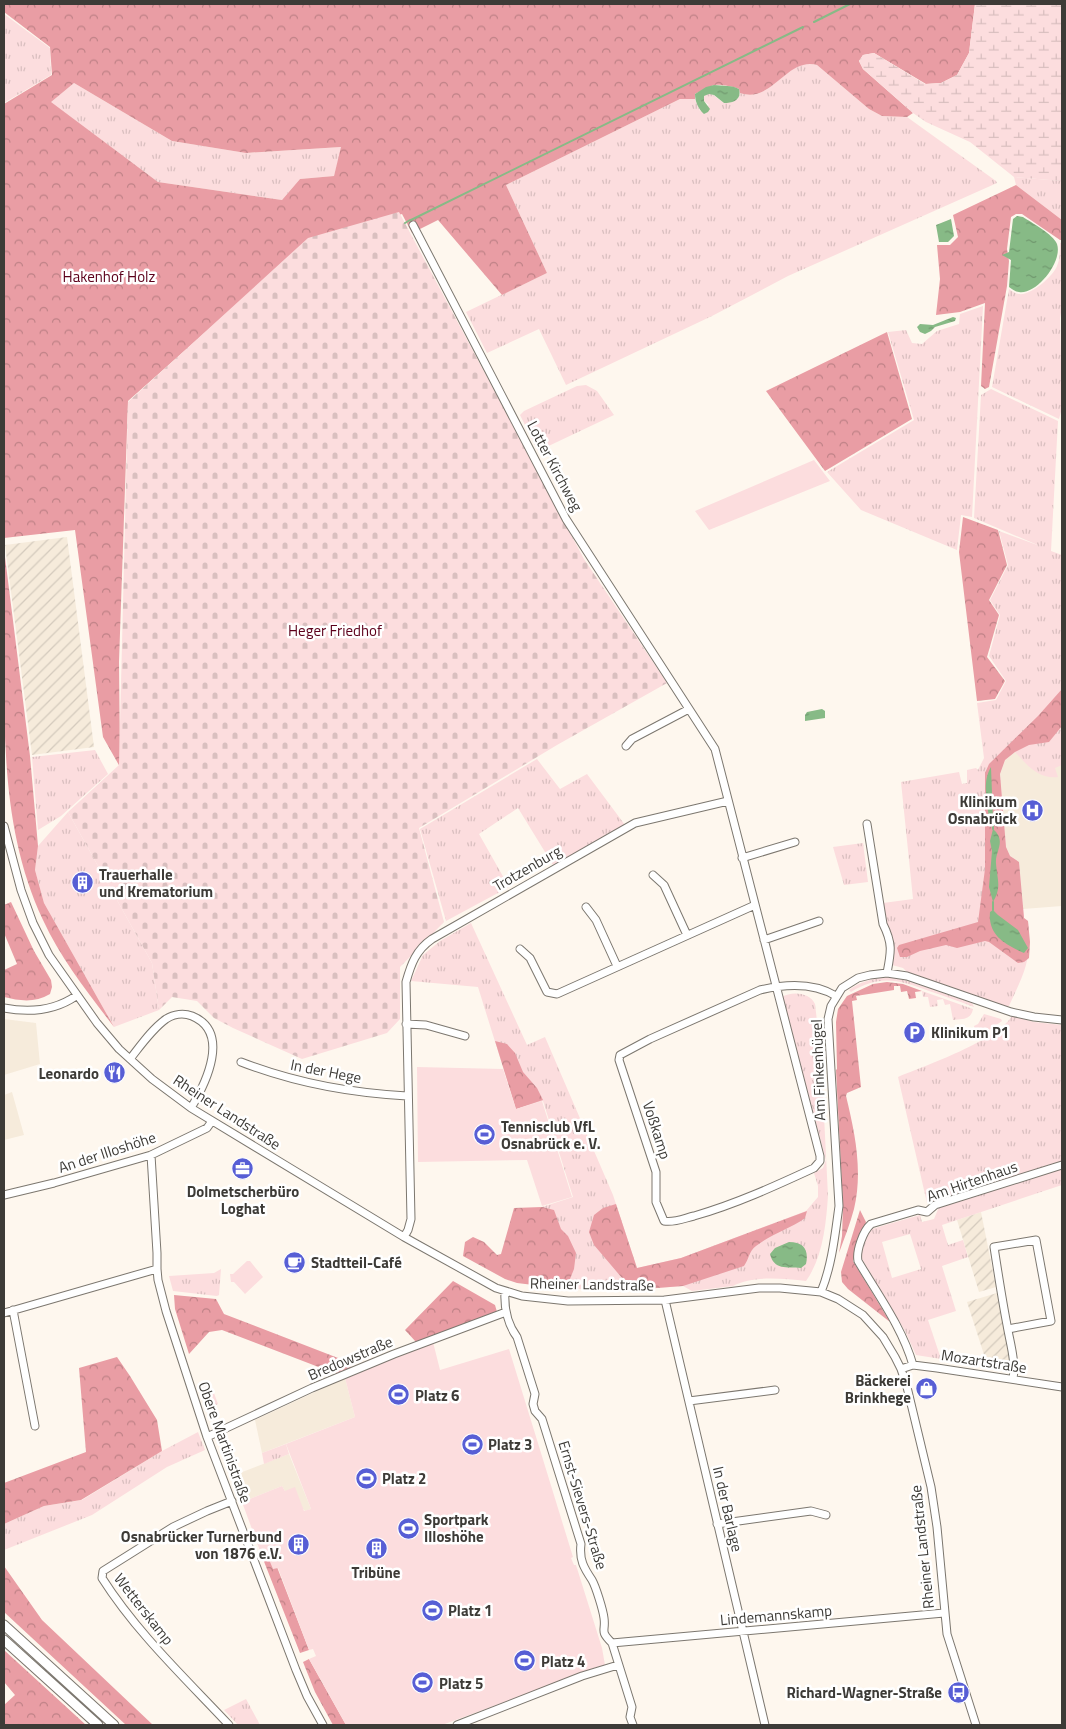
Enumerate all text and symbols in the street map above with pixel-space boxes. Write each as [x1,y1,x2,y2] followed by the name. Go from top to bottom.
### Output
[63,265,156,288] park label: Hakenhof Holz
[521,417,589,516] street label: Lotter Kirchweg
[288,619,382,642] park label: Heger Friedhof
[948,790,1017,830] place label: Klinikum Osnabrück
[1021,798,1045,822] hospital icon: Klinikum Osnabrück
[488,839,566,897] street label: Trotzenburg
[99,863,213,903] place label: Trauerhalle und Krematorium
[71,871,95,895] building icon: Trauerhalle und Krematorium
[805,1019,831,1121] street label: Am Finkenhügel
[903,1020,927,1044] parking icon: Klinikum P1
[931,1021,1009,1044] place label: Klinikum P1
[288,1053,364,1089] street label: In der Hege
[103,1061,127,1085] restaurant icon: Leonardo
[39,1062,99,1085] place label: Leonardo
[169,1069,285,1155] street label: Rheiner Landstraße
[637,1098,677,1162] street label: Voßkamp
[501,1115,601,1155] place label: Tennisclub VfL Osnabrück e. V.
[473,1123,497,1147] sports icon: Tennisclub VfL Osnabrück e. V.
[55,1125,159,1179] street label: An der Illoshöhe
[923,1155,1021,1207] street label: Am Hirtenhaus
[231,1156,255,1180] office icon: Dolmetscherbüro Loghat
[187,1180,299,1220] place label: Dolmetscherbüro Loghat
[283,1250,307,1274] cafe icon: Stadtteil-Café
[311,1251,402,1274] place label: Stadtteil-Café
[530,1271,654,1297] street label: Rheiner Landstraße
[304,1330,396,1386] street label: Bredowstraße
[940,1343,1028,1379] street label: Mozartstraße
[845,1369,911,1409] place label: Bäckerei Brinkhege
[915,1377,939,1401] shop icon: Bäckerei Brinkhege
[192,1378,258,1506] street label: Obere Martinistraße
[387,1383,411,1407] sports icon: Platz 6
[415,1384,460,1407] place label: Platz 6
[460,1432,484,1456] sports icon: Platz 3
[488,1433,533,1456] place label: Platz 3
[552,1438,614,1572] street label: Ernst-Sievers-Straße
[707,1464,749,1554] street label: In der Barlage
[354,1466,378,1490] sports icon: Platz 2
[382,1467,427,1490] place label: Platz 2
[904,1484,940,1610] street label: Rheiner Landstraße
[424,1508,489,1548] place label: Sportpark Illoshöhe
[396,1516,420,1540] sports icon: Sportpark Illoshöhe
[121,1525,282,1565] place label: Osnabrücker Turnerbund von 1876 e.V.
[286,1533,310,1557] building icon: Osnabrücker Turnerbund von 1876 e.V.
[364,1537,388,1561] building icon: Tribüne
[352,1561,401,1584] place label: Tribüne
[108,1568,180,1650] street label: Wetterskamp
[420,1598,444,1622] sports icon: Platz 1
[448,1599,493,1622] place label: Platz 1
[719,1599,833,1631] street label: Lindemannskamp
[513,1649,537,1673] sports icon: Platz 4
[541,1650,586,1673] place label: Platz 4
[411,1671,435,1695] sports icon: Platz 5
[439,1672,484,1695] place label: Platz 5
[946,1680,970,1704] bus stop icon: Richard-Wagner-Straße
[786,1681,942,1704] place label: Richard-Wagner-Straße

